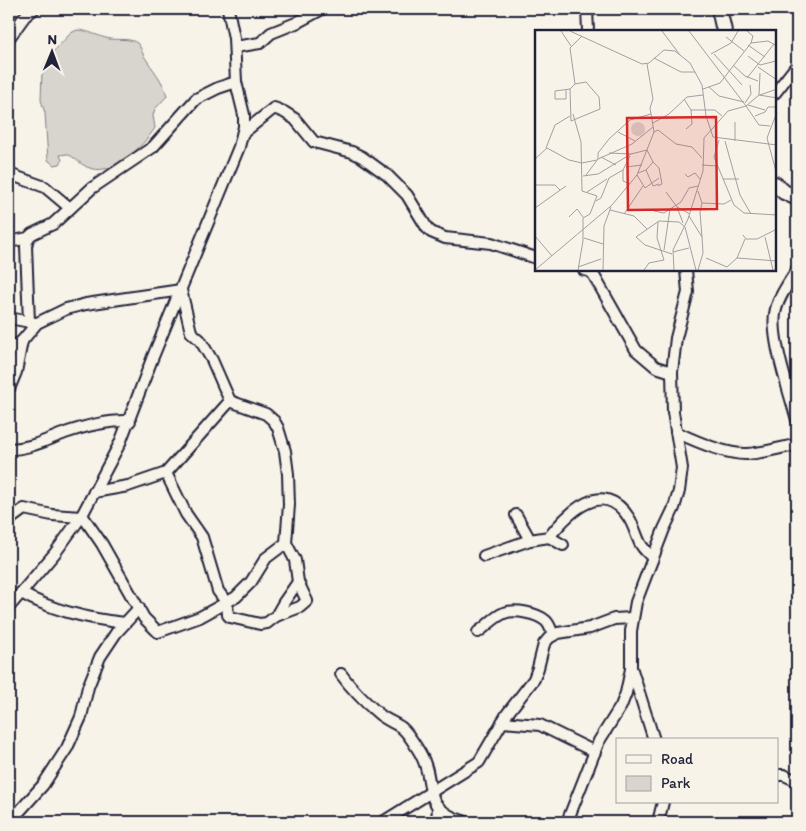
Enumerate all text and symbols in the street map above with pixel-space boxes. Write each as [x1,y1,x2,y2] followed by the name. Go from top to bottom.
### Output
[28,28,78,78] north arrow
[535,30,776,271] inset map
[47,31,57,48] text: N
[616,738,778,804] legend
[661,750,694,768] text: Road
[661,774,691,792] text: Park

